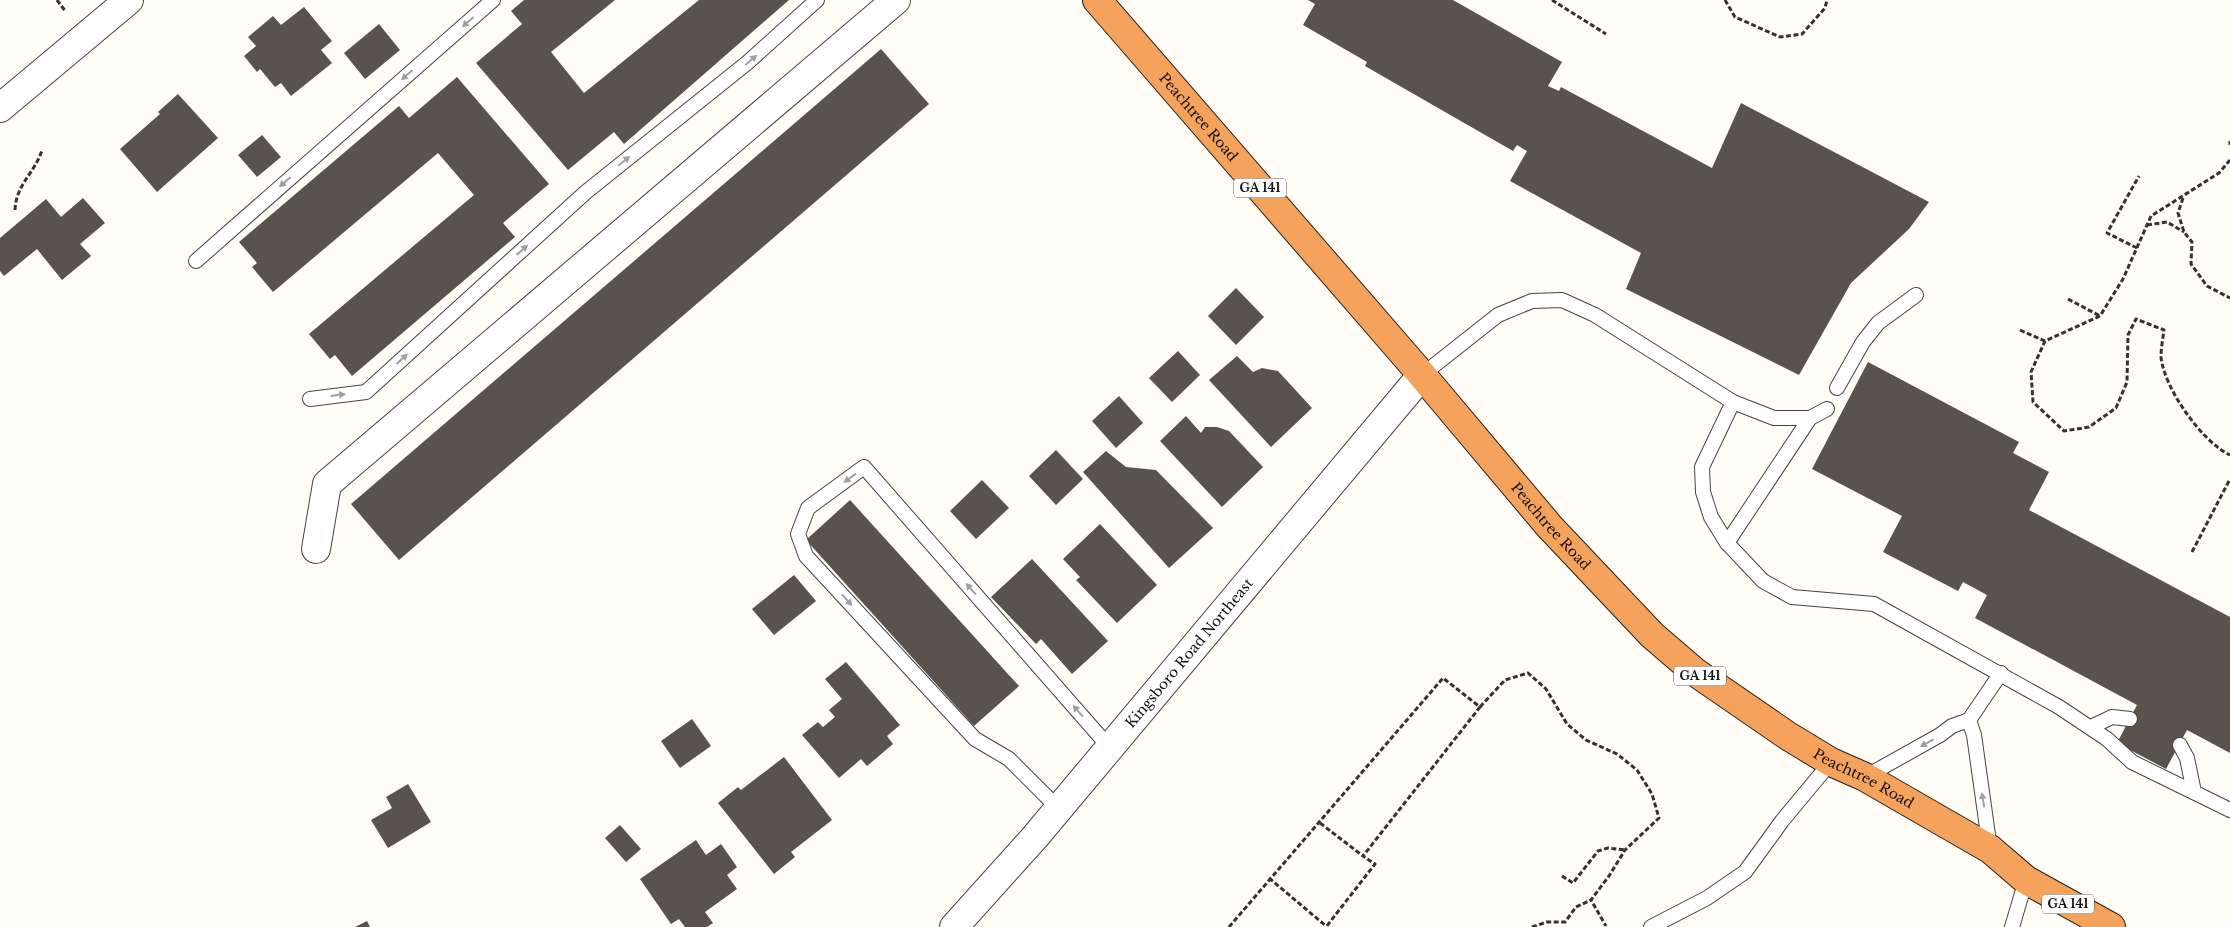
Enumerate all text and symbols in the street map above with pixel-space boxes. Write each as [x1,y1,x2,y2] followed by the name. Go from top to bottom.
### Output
[462,16,475,27] one-way arrow
[744,54,757,65] one-way arrow
[401,69,413,81] one-way arrow
[1155,69,1242,166] street label: Peachtree Road
[617,156,630,167] one-way arrow
[278,177,291,188] one-way arrow
[1234,178,1286,198] road number: GA 141
[516,244,529,255] one-way arrow
[395,353,407,365] one-way arrow
[330,391,346,399] one-way arrow
[843,473,856,483] one-way arrow
[1507,479,1595,574] street label: Peachtree Road
[1121,574,1257,732] street label: Kingsboro Road Northeast
[965,583,977,595] one-way arrow
[841,594,853,606] one-way arrow
[1674,666,1726,686] road number: GA 141
[1073,704,1084,717] one-way arrow
[1919,739,1934,747] one-way arrow
[1810,744,1918,813] street label: Peachtree Road
[1979,792,1987,808] one-way arrow
[2042,894,2094,914] road number: GA 141

